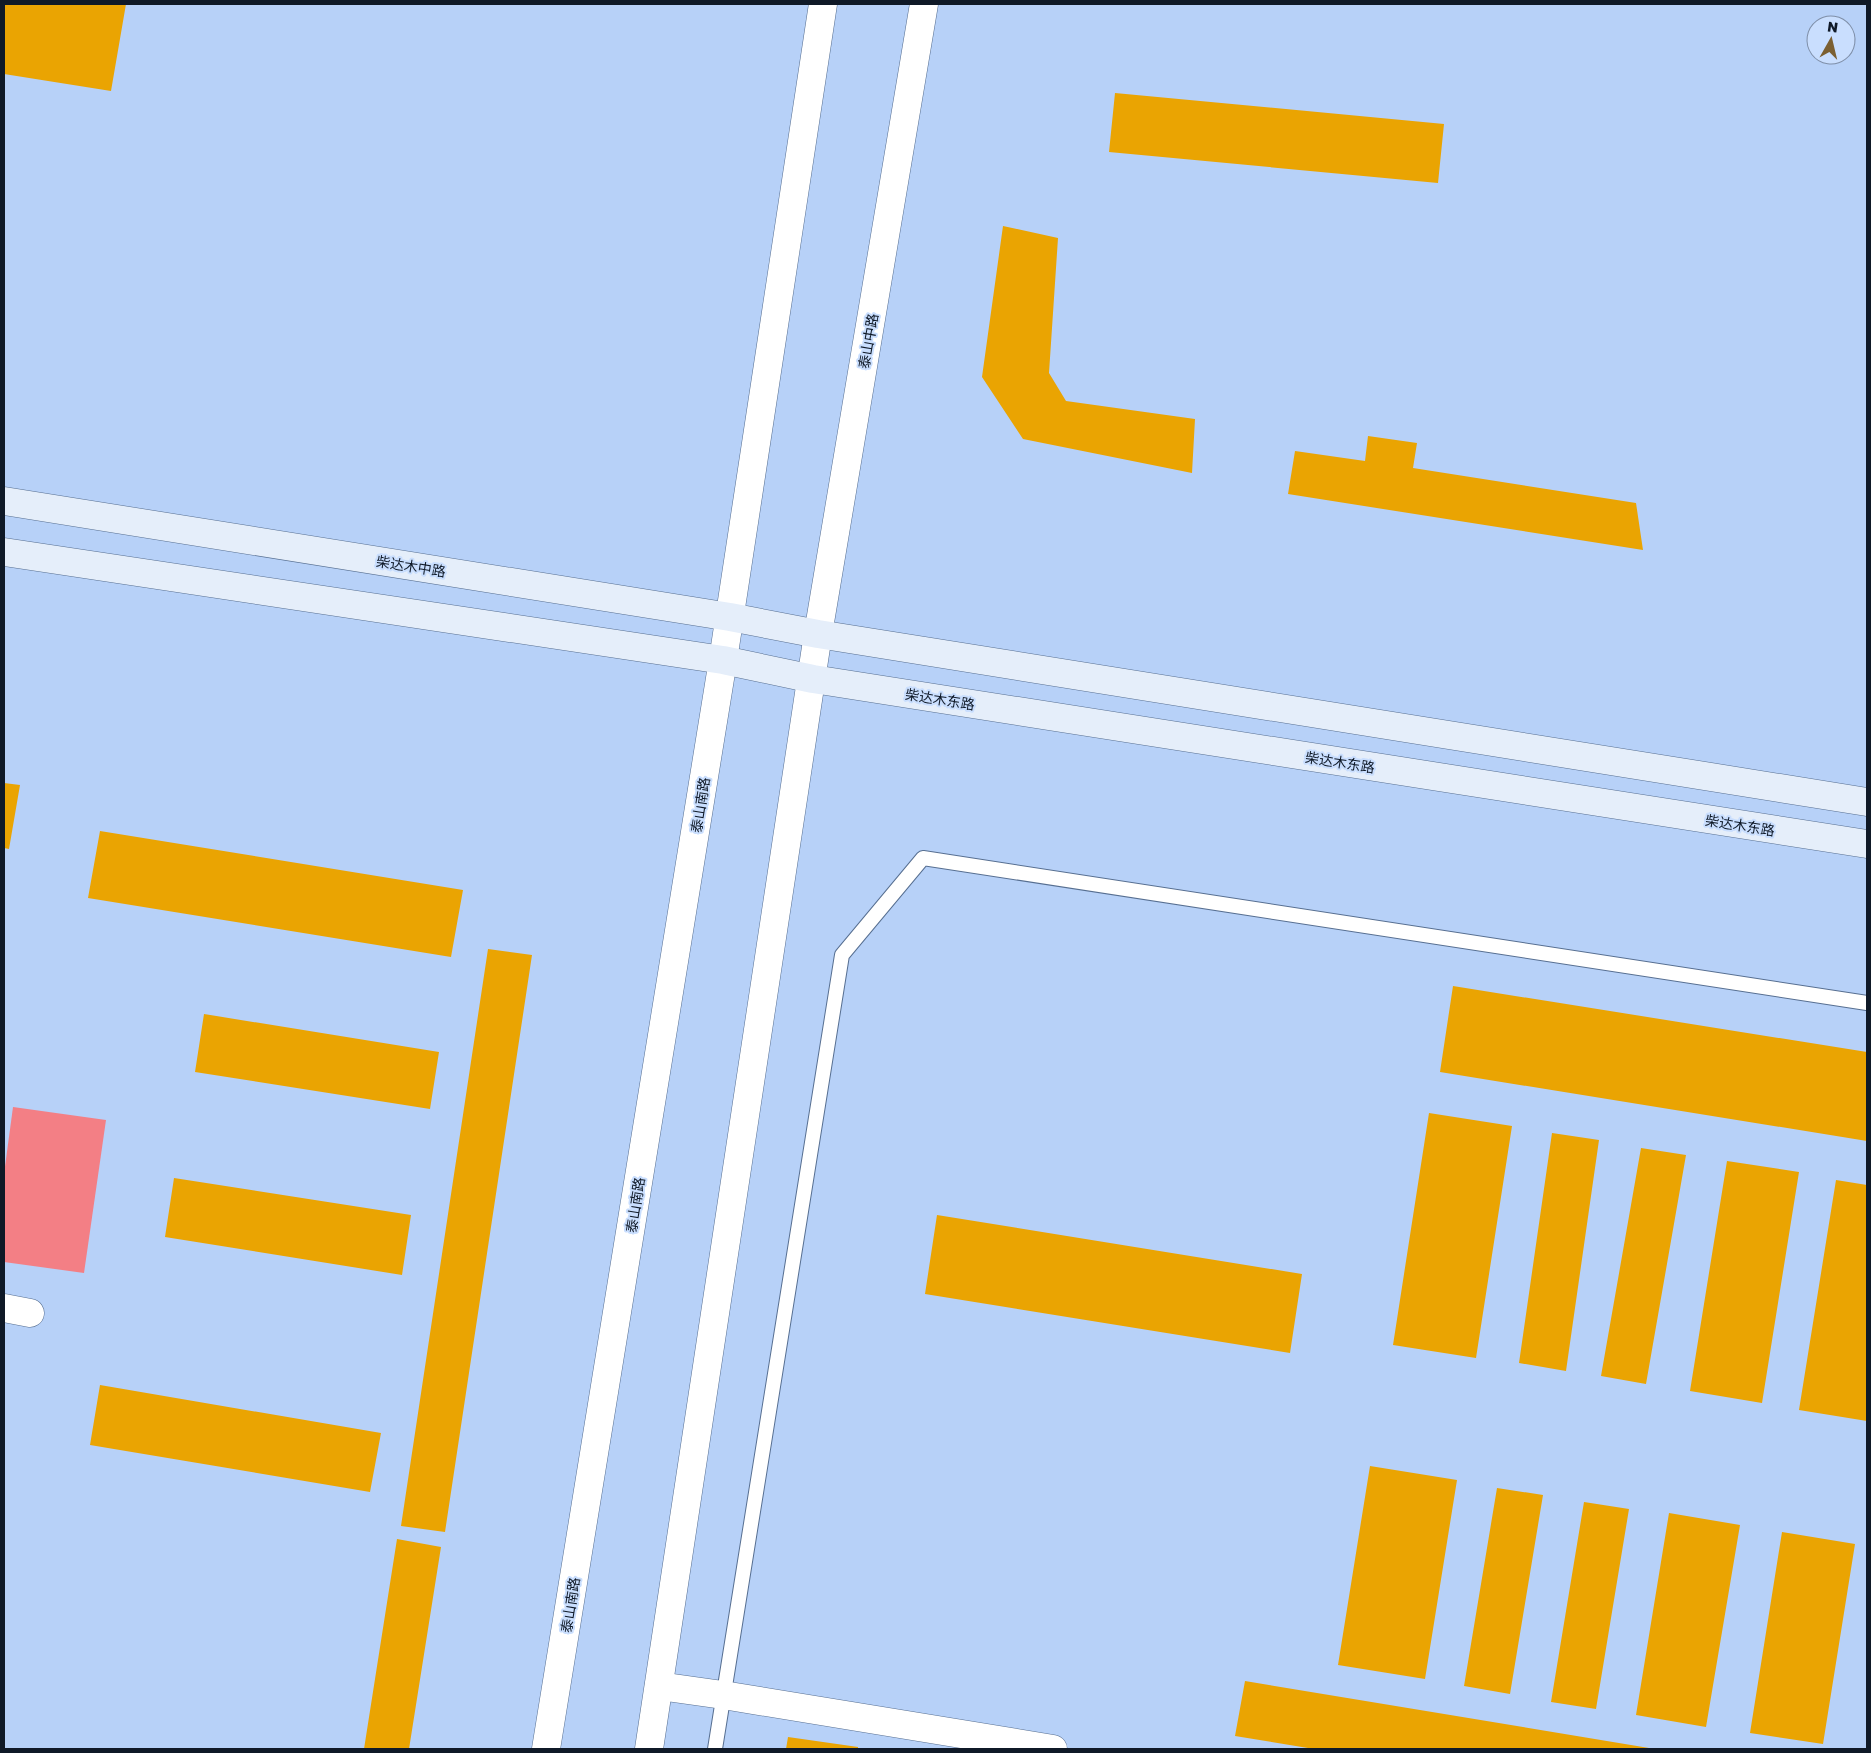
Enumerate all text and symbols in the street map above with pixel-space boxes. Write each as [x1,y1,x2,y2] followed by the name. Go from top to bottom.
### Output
[1806,15,1856,65] north arrow
[1826,17,1839,36] text: N
[855,312,881,370] street label: 泰山中路
[375,552,447,580] street label: 柴达木中路
[904,685,976,713] street label: 柴达木东路
[1304,748,1376,776] street label: 柴达木东路
[687,776,713,834] street label: 泰山南路
[1704,811,1776,839] street label: 柴达木东路
[622,1176,648,1234] street label: 泰山南路
[557,1576,583,1634] street label: 泰山南路

